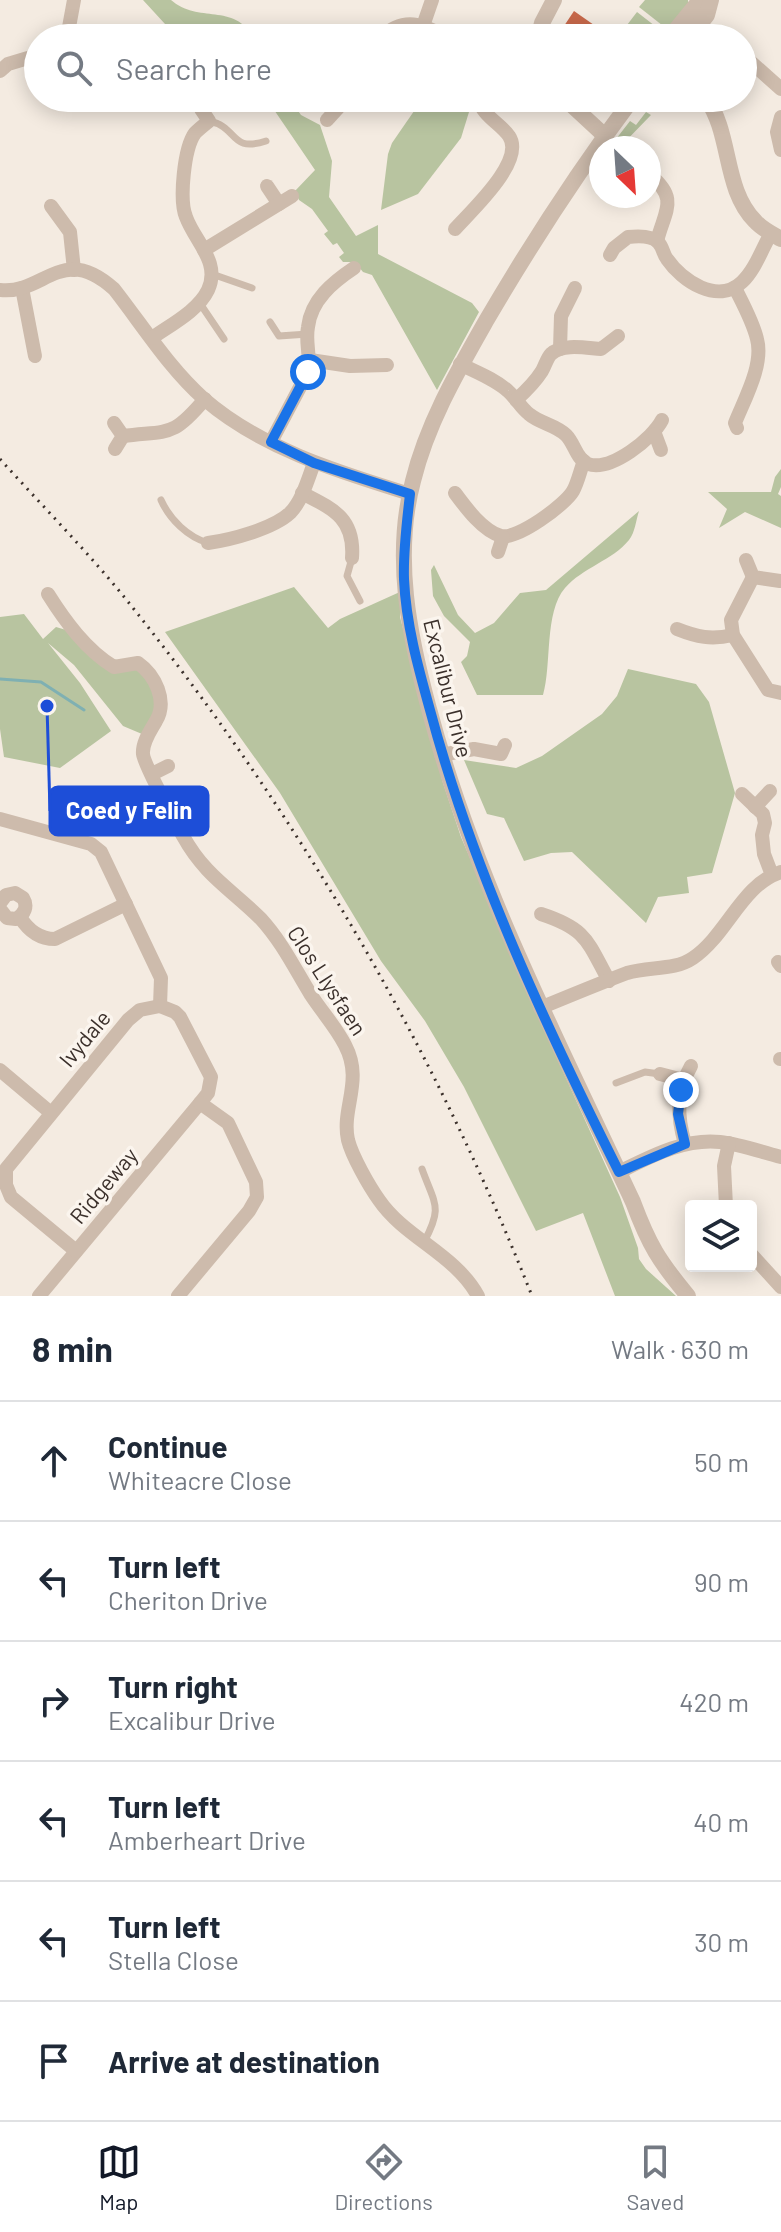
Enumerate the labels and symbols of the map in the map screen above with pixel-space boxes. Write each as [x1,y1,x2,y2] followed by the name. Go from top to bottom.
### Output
[589,136,661,208] north arrow
[290,354,326,390] route start
[419,616,479,760] street label: Excalibur Drive
[50,787,208,835] callout: Coed y Felin
[66,795,192,824] text: Coed y Felin
[283,920,373,1040] street label: Clos Llysfaen
[53,1004,115,1072] street label: Ivydale
[663,1072,699,1108] route end
[64,1142,142,1228] street label: Ridgeway

